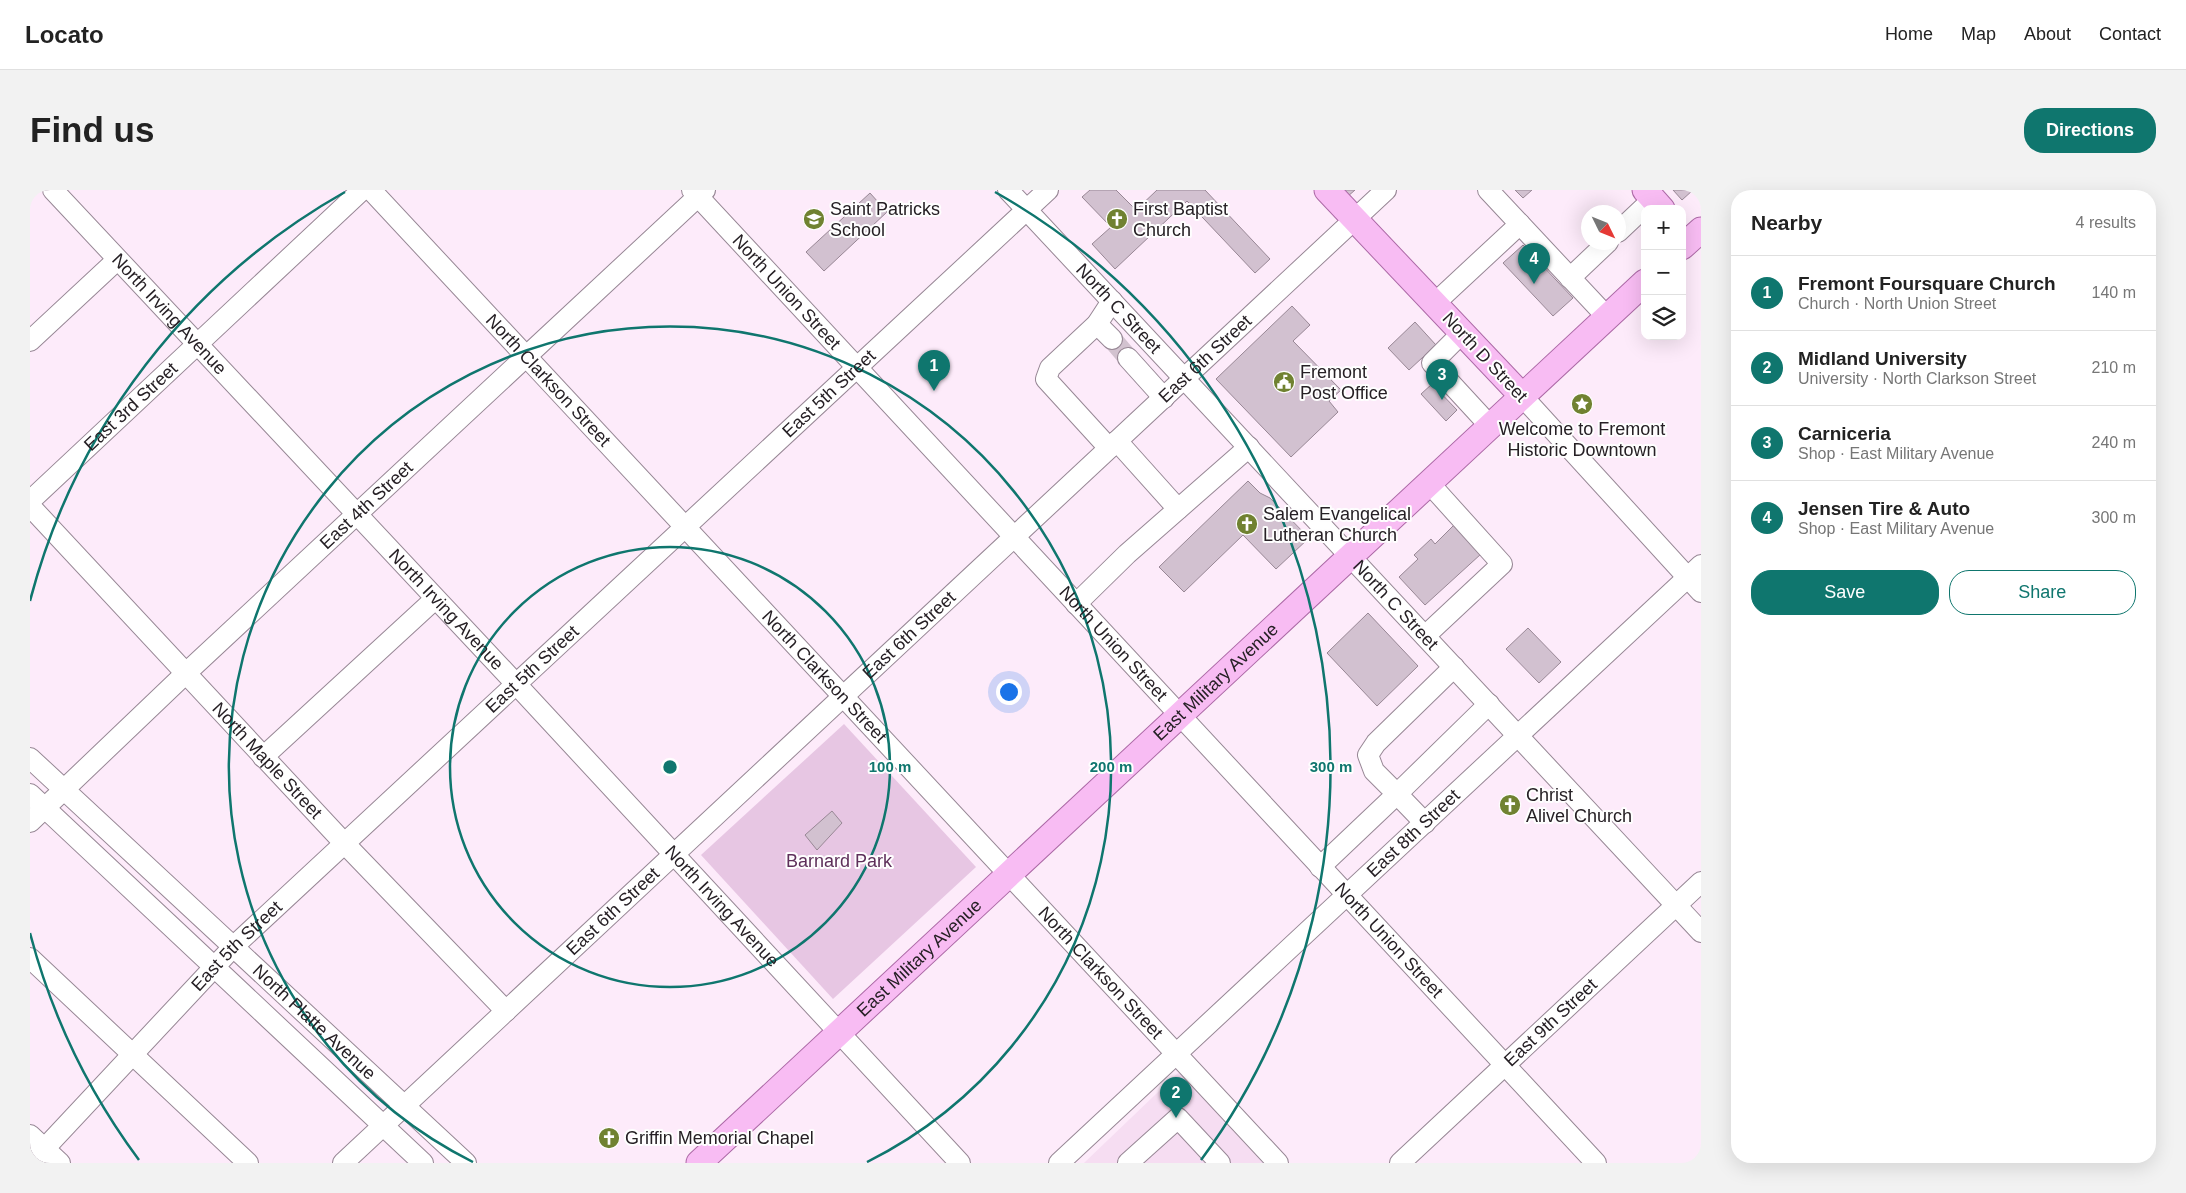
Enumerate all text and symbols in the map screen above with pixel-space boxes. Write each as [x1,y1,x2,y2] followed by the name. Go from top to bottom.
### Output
[25,21,104,48] text: Locato
[1885,24,1933,44] text: Home
[1961,24,1996,44] text: Map
[2024,24,2071,44] text: About
[2099,24,2161,44] text: Contact
[2024,108,2156,153] button: Directions
[30,110,154,149] text: Find us
[830,199,940,240] place label: Saint Patricks School
[1133,199,1228,240] place label: First Baptist Church
[1581,205,1626,250] north arrow
[1641,205,1686,340] map controls
[1641,205,1686,250] button: +
[802,207,826,231] school or university icon: Saint Patricks School
[1105,207,1129,231] church icon: First Baptist Church
[1751,211,1822,234] text: Nearby
[2076,214,2136,231] text: 4 results
[729,230,845,353] street label: North Union Street
[1518,243,1550,284] pin: 4
[108,250,231,378] street label: North Irving Avenue
[1641,250,1686,295] button: −
[1072,259,1165,357] street label: North C Street
[1798,273,2056,294] text: Fremont Foursquare Church
[1763,284,1771,301] text: 1
[2092,284,2136,301] text: 140 m
[1641,295,1686,340] button: layers
[1798,295,1996,312] text: Church · North Union Street
[1438,308,1532,406] street label: North D Street
[482,310,615,450] street label: North Clarkson Street
[1155,311,1256,407] street label: East 6th Street
[778,346,879,441] street label: East 5th Street
[1798,348,1967,369] text: Midland University
[918,350,950,391] pin: 1
[80,358,181,455] street label: East 3rd Street
[1426,359,1458,400] pin: 3
[1763,359,1771,376] text: 2
[2092,359,2136,376] text: 210 m
[1300,362,1388,403] place label: Fremont Post Office
[1272,370,1296,394] public building icon: Fremont Post Office
[1798,370,2036,387] text: University · North Clarkson Street
[1570,392,1594,416] place icon: Welcome to Fremont Historic Downtown
[1499,419,1665,460] place label: Welcome to Fremont Historic Downtown
[1798,423,1891,444] text: Carniceria
[1763,434,1771,451] text: 3
[2092,434,2136,451] text: 240 m
[1798,445,1994,462] text: Shop · East Military Avenue
[316,457,417,553] street label: East 4th Street
[1798,498,1970,519] text: Jensen Tire & Auto
[1263,504,1411,545] place label: Salem Evangelical Lutheran Church
[1763,509,1771,526] text: 4
[2092,509,2136,526] text: 300 m
[1235,512,1259,536] church icon: Salem Evangelical Lutheran Church
[1798,520,1994,537] text: Shop · East Military Avenue
[385,545,508,674] street label: North Irving Avenue
[1349,556,1442,654] street label: North C Street
[1751,570,1939,615] button: Save
[1949,570,2136,615] button: Share
[1055,582,1171,705] street label: North Union Street
[859,587,959,683] street label: East 6th Street
[758,606,891,747] street label: North Clarkson Street
[1149,619,1282,745] street label: East Military Avenue
[482,621,583,717] street label: East 5th Street
[996,679,1022,705] your location
[208,698,326,823] street label: North Maple Street
[661,758,679,776] centre of rings
[869,758,911,775] text: 100 m
[1090,758,1132,775] text: 200 m
[1310,758,1352,775] text: 300 m
[1363,785,1464,881] street label: East 8th Street
[1526,785,1632,826] place label: Christ Alivel Church
[1498,793,1522,817] church icon: Christ Alivel Church
[661,841,783,971] street label: North Irving Avenue
[786,851,893,871] park label: Barnard Park
[562,863,663,959] street label: East 6th Street
[1331,879,1447,1002] street label: North Union Street
[853,895,986,1021] street label: East Military Avenue
[187,897,286,995] street label: East 5th Street
[1034,903,1167,1043] street label: North Clarkson Street
[249,960,380,1084] street label: North Platte Avenue
[1500,974,1601,1070] street label: East 9th Street
[1160,1077,1192,1118] pin: 2
[597,1126,621,1150] church icon: Griffin Memorial Chapel
[625,1128,814,1148] place label: Griffin Memorial Chapel

